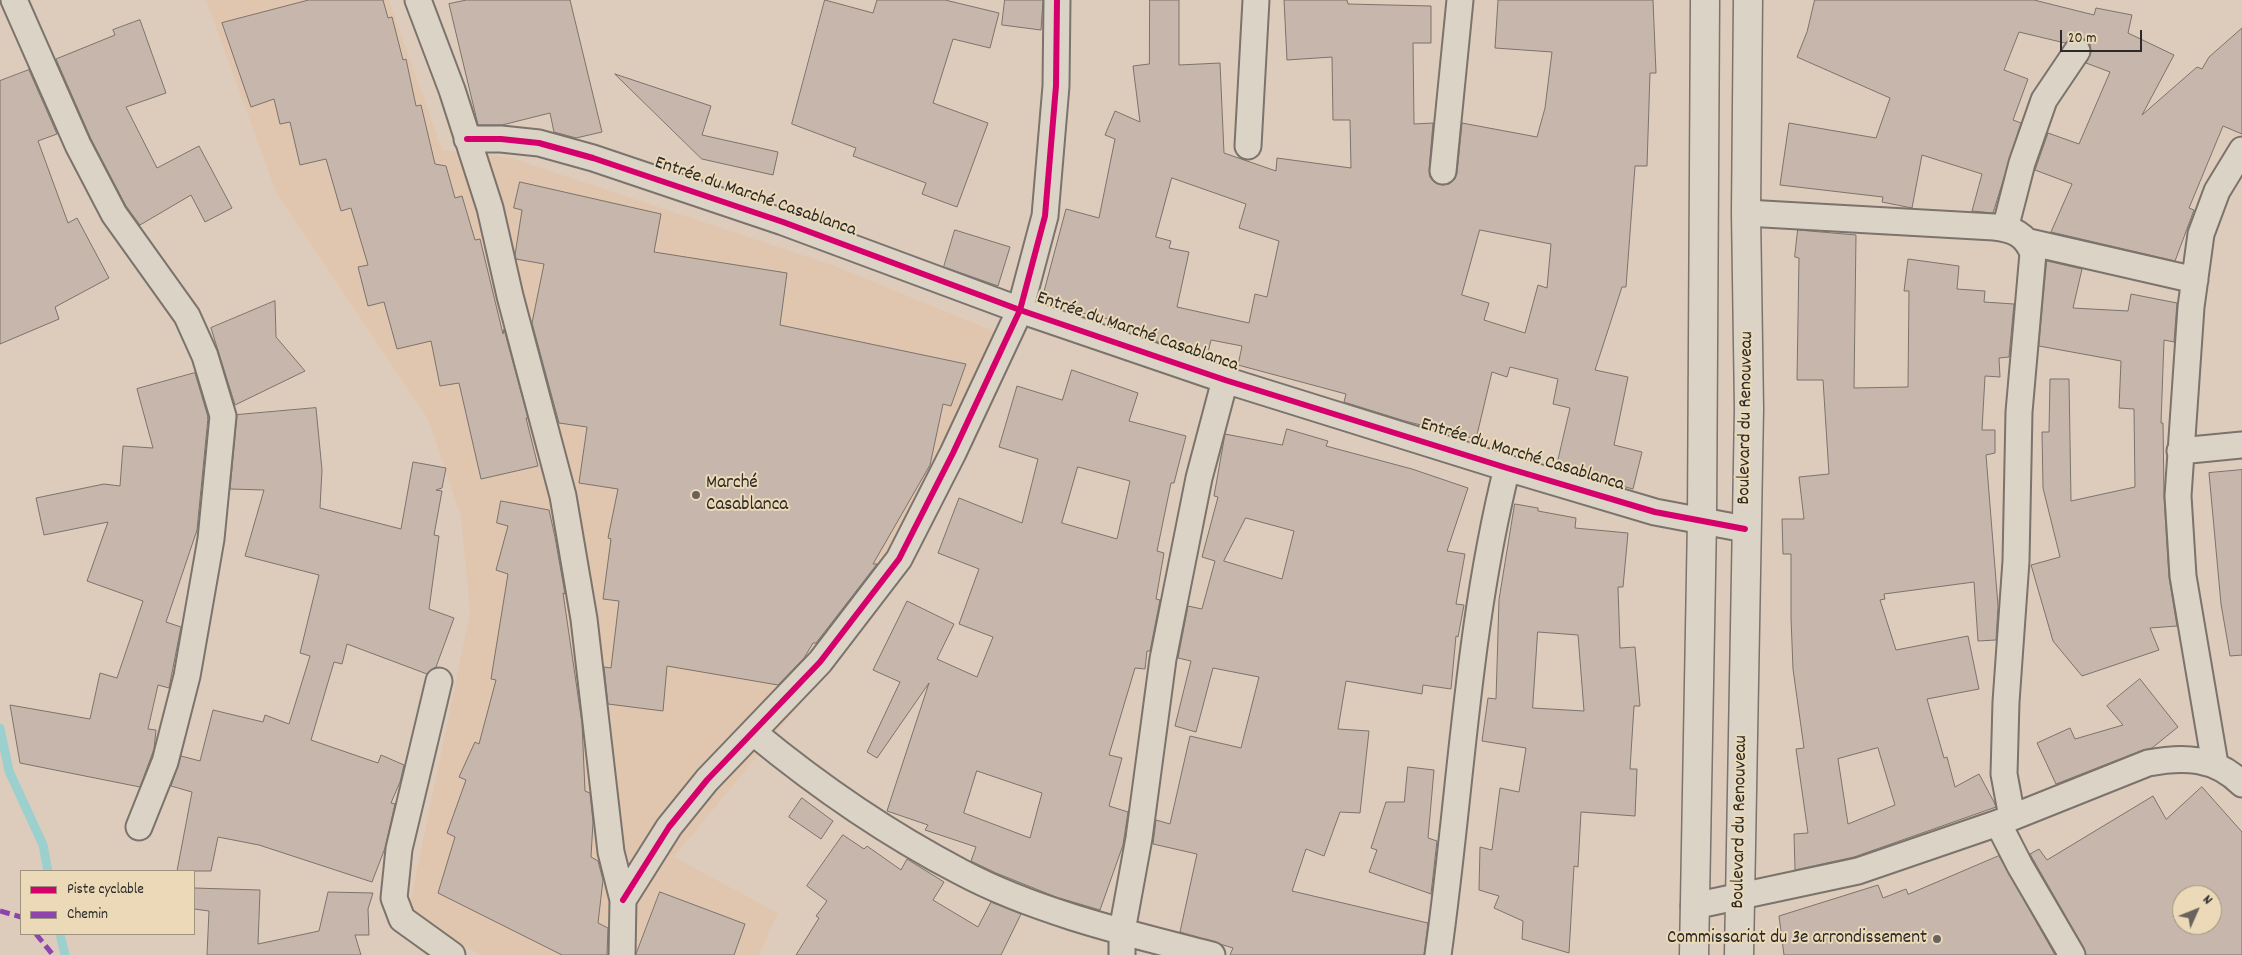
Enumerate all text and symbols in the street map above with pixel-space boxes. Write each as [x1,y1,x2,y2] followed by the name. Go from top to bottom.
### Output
[2062,20,2144,52] scale bar
[2068,28,2096,50] text: 20 m
[651,153,859,243] street label: Entrée du Marché Casablanca
[1033,288,1241,378] street label: Entrée du Marché Casablanca
[1734,331,1760,505] street label: Boulevard du Renouveau
[1417,414,1627,498] street label: Entrée du Marché Casablanca
[706,473,788,517] place label: Marché Casablanca
[690,489,702,501] marker: Marché Casablanca
[1728,735,1754,909] street label: Boulevard du Renouveau
[20,870,195,935] legend
[67,879,144,901] text: Piste cyclable
[2172,885,2222,935] north arrow
[2197,891,2217,910] text: N
[67,904,108,926] text: Chemin
[1667,928,1927,950] place label: Commissariat du 3e arrondissement
[1931,933,1943,945] marker: Commissariat du 3e arrondissement

